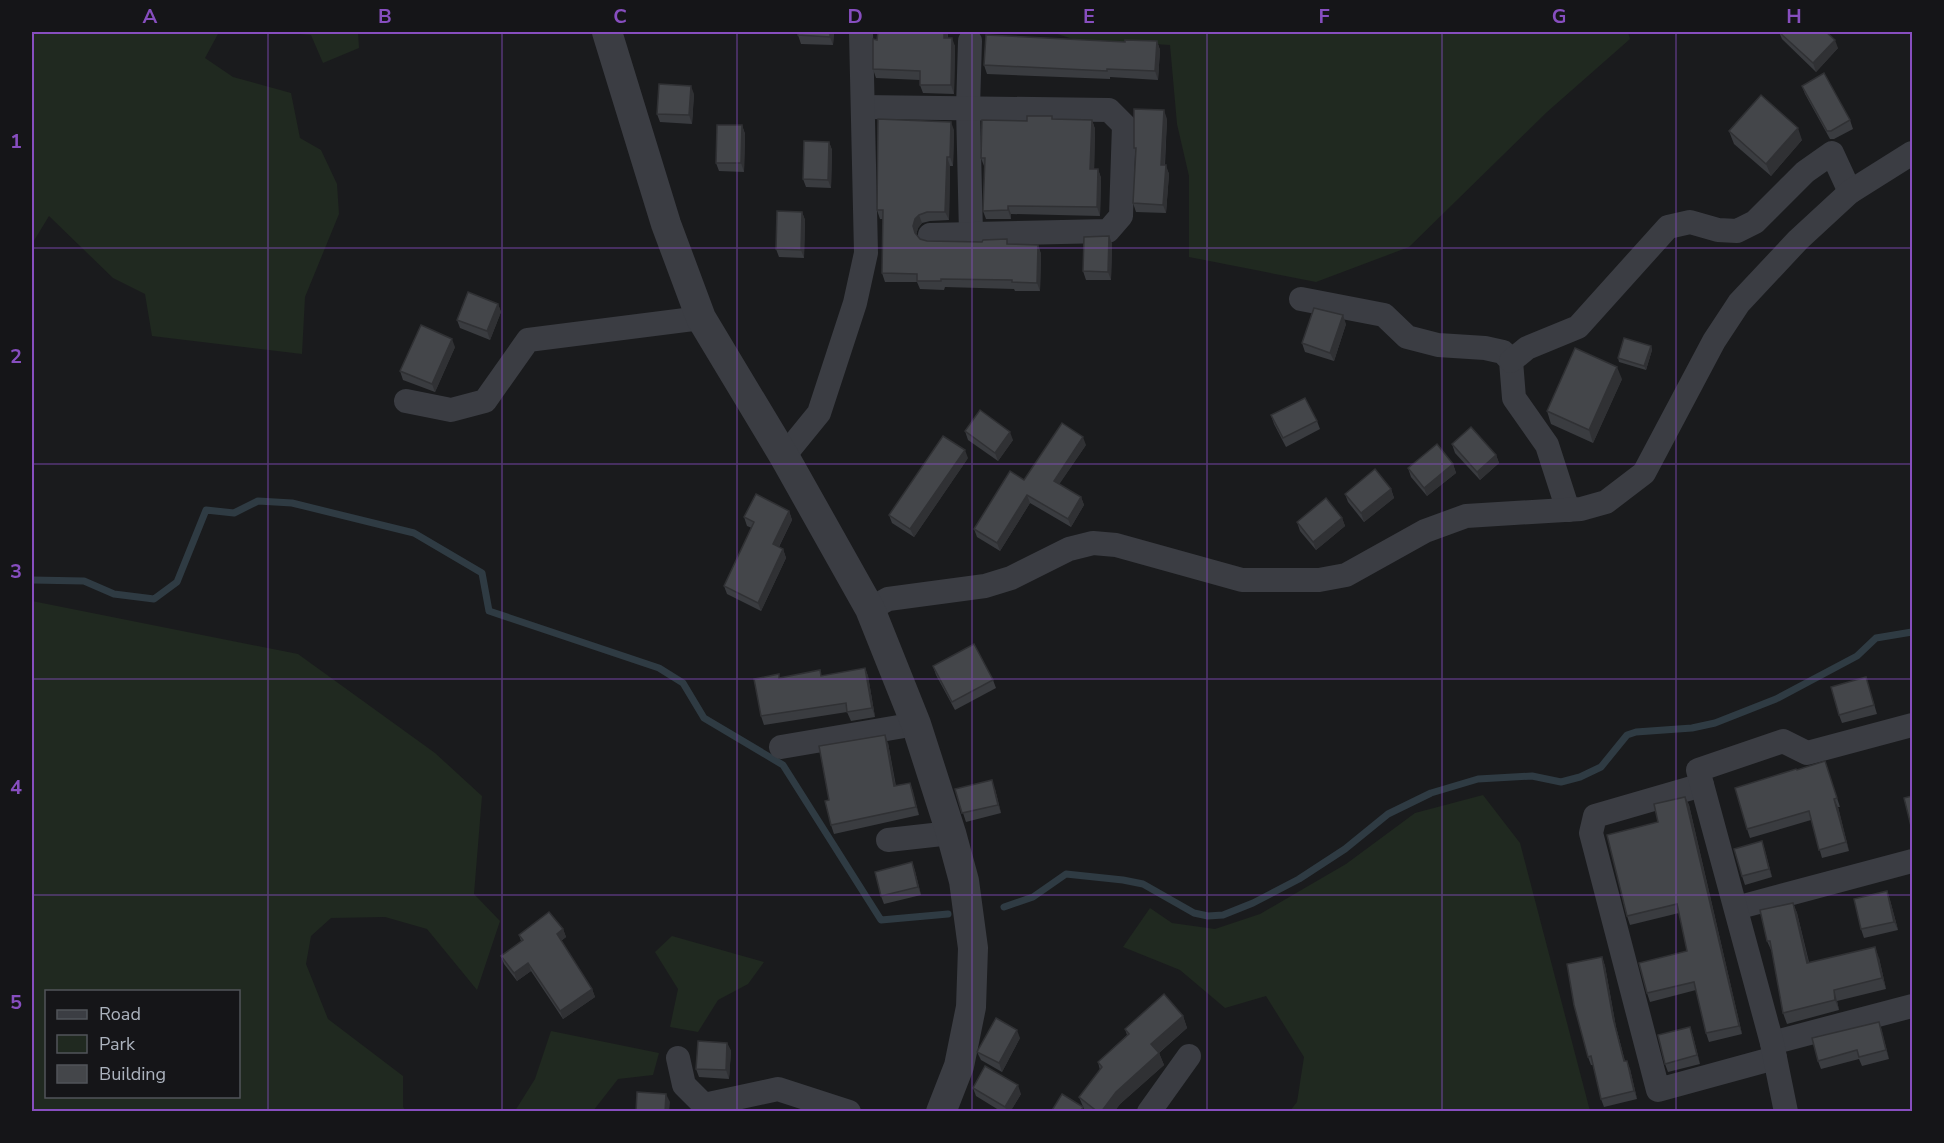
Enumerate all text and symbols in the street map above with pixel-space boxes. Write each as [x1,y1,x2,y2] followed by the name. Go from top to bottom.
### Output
[143,3,158,30] text: A
[378,3,392,30] text: B
[613,3,627,30] text: C
[847,3,863,30] text: D
[1083,3,1095,30] text: E
[1318,3,1330,30] text: F
[1552,3,1566,30] text: G
[1786,3,1802,30] text: H
[10,128,22,155] text: 1
[10,343,22,370] text: 2
[10,558,22,585] text: 3
[10,774,22,801] text: 4
[10,989,22,1016] text: 5
[45,990,240,1098] legend
[99,1002,141,1026] text: Road
[99,1032,136,1056] text: Park
[99,1062,166,1086] text: Building

